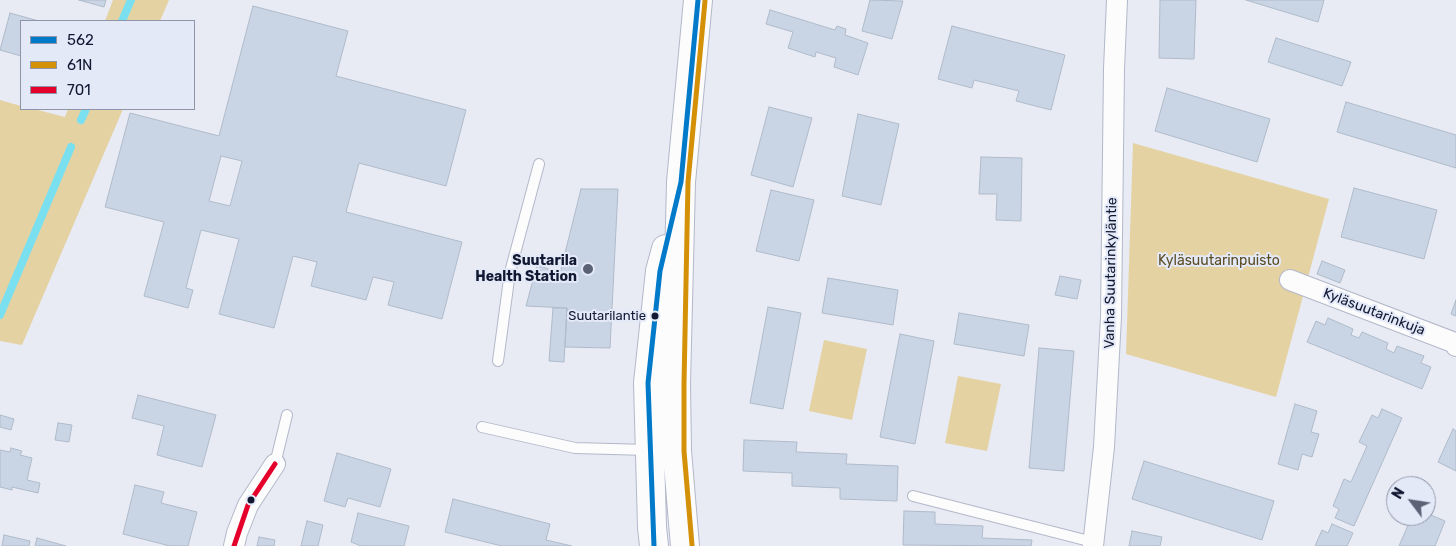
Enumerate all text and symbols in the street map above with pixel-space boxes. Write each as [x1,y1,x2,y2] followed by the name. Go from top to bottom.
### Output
[20,20,195,110] legend
[67,31,94,49] text: 562
[67,56,93,74] text: 61N
[67,81,91,99] text: 701
[1101,197,1121,349] street label: Vanha Suutarinkyläntie
[475,253,577,286] place label: Suutarila Health Station
[1158,253,1280,269] park label: Kyläsuutarinpuisto
[581,262,595,276] marker: Suutarila Health Station
[1321,285,1427,339] street label: Kyläsuutarinkuja
[568,308,646,324] place label: Suutarilantie
[650,311,660,321] marker: Suutarilantie
[1386,476,1436,526] north arrow
[1389,485,1408,502] text: N
[246,495,256,505] unlabelled marker

